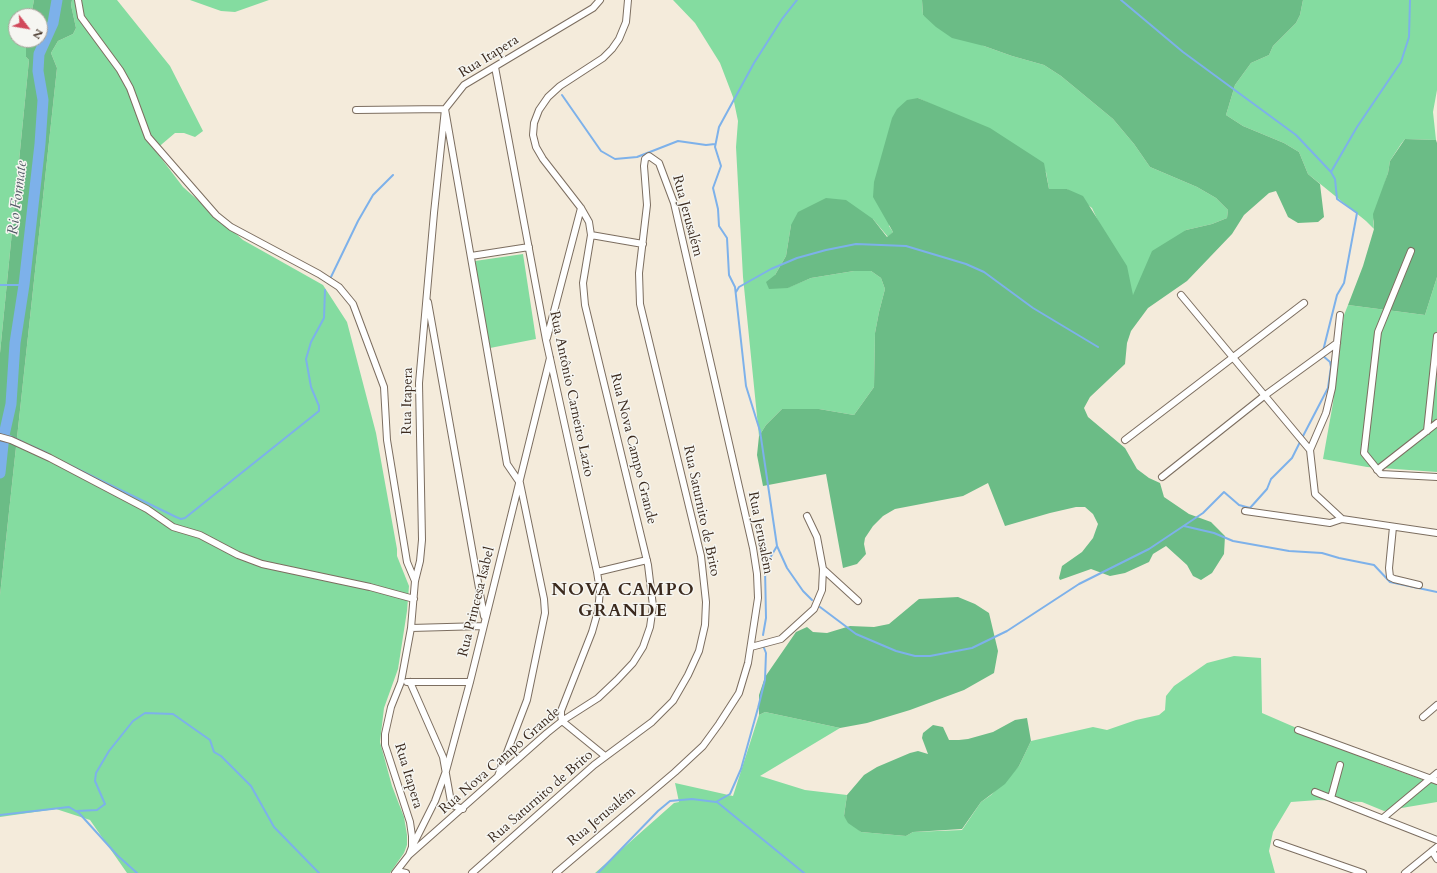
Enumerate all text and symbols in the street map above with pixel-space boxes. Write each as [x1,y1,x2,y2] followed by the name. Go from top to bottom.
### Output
[8,8,48,48] north arrow
[29,26,47,42] text: N
[456,32,522,82] street label: Rua Itapera
[5,160,31,236] water label: Rio Formate
[668,173,706,259] street label: Rua Jerusalém
[545,310,597,478] street label: Rua Antônio Carneiro Lazio
[399,367,417,435] street label: Rua Itapera
[606,372,660,526] street label: Rua Nova Campo Grande
[679,444,723,578] street label: Rua Saturnito de Brito
[744,490,776,576] street label: Rua Jerusalém
[455,545,499,659] street label: Rua Princesa Isabel
[551,580,695,622] district label: NOVA CAMPO GRANDE
[436,704,564,818] street label: Rua Nova Campo Grande
[390,741,426,811] street label: Rua Itapera
[485,747,597,847] street label: Rua Saturnito de Brito
[565,784,639,850] street label: Rua Jerusalém

